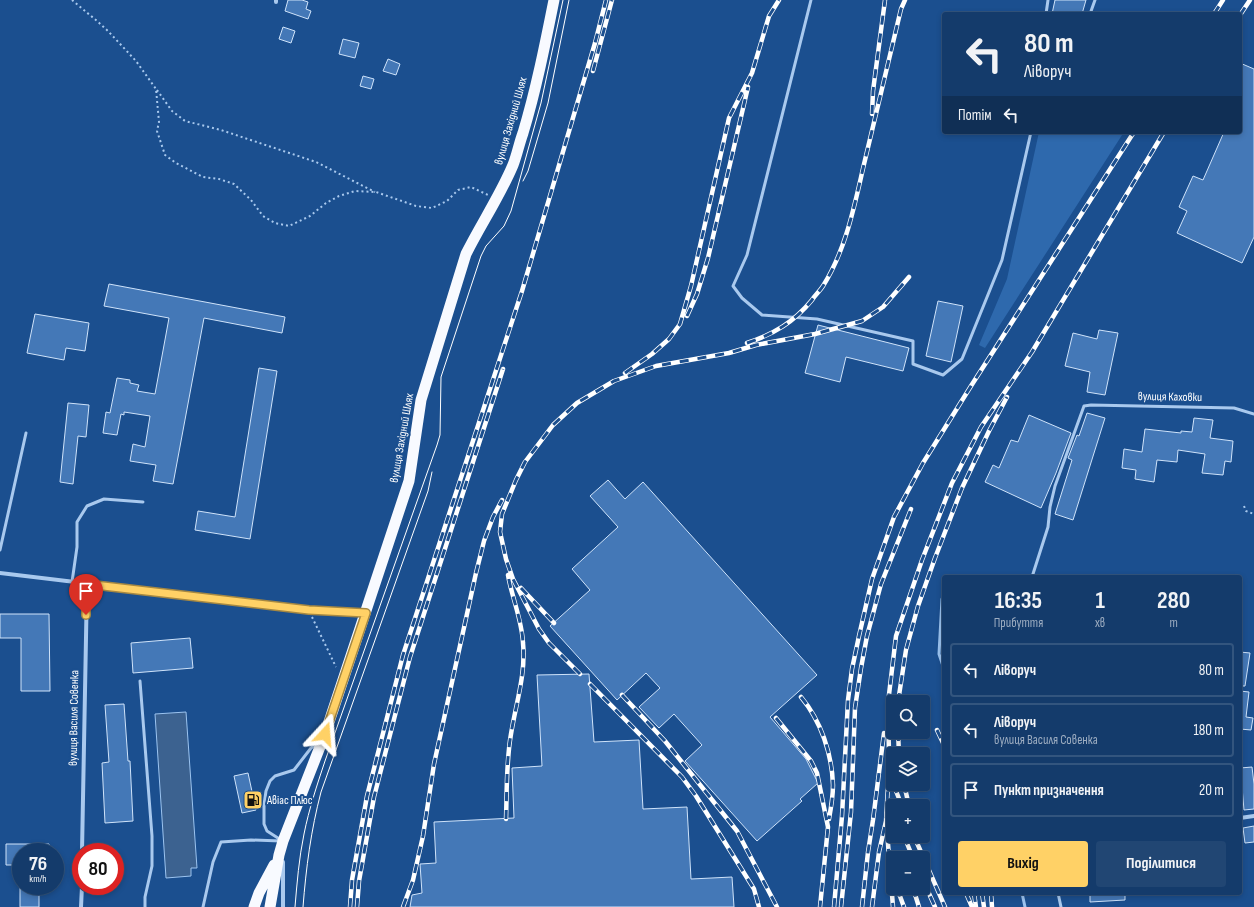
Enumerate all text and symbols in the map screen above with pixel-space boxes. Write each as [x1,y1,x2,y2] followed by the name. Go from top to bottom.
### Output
[1024,27,1073,60] text: 80 m
[958,28,1010,80] icon: left
[1024,61,1071,82] text: Ліворуч
[491,75,531,167] street label: вулиця Західний Шлях
[1000,104,1022,126] icon: left
[958,106,992,125] text: Потім
[1138,389,1202,405] street label: вулиця Каховки
[387,392,417,484] street label: вулиця Західний Шлях
[69,574,103,615] pin
[75,580,97,602] icon: arrive
[995,586,1042,615] text: 16:35
[1095,586,1105,615] text: 1
[1157,586,1190,615] text: 280
[994,615,1043,631] text: Прибуття
[1095,615,1105,631] text: хв
[1169,615,1178,631] text: m
[960,659,982,681] icon: left
[994,661,1036,680] text: Ліворуч
[1199,661,1224,680] text: 80 m
[66,670,82,766] street label: вулиця Василя Совенка
[886,695,930,895] map controls
[886,695,930,739] button: search
[304,713,346,755] position arrow
[994,713,1036,732] text: Ліворуч
[960,719,982,741] icon: left
[1193,721,1224,740] text: 180 m
[994,732,1098,748] text: вулиця Василя Совенка
[886,747,930,791] button: layers
[960,779,982,801] icon: arrive
[994,781,1104,800] text: Пункт призначення
[1199,781,1224,800] text: 20 m
[242,789,264,811] fuel station icon: Авіас Плюс
[266,793,313,808] place label: Авіас Плюс
[886,799,930,843] button: +
[958,841,1088,887] button: Вихід
[1096,841,1226,887] button: Поділитися
[72,843,124,895] speed limit sign: 80
[886,851,930,895] button: −
[29,852,47,876] text: 76
[29,873,47,885] text: km/h

